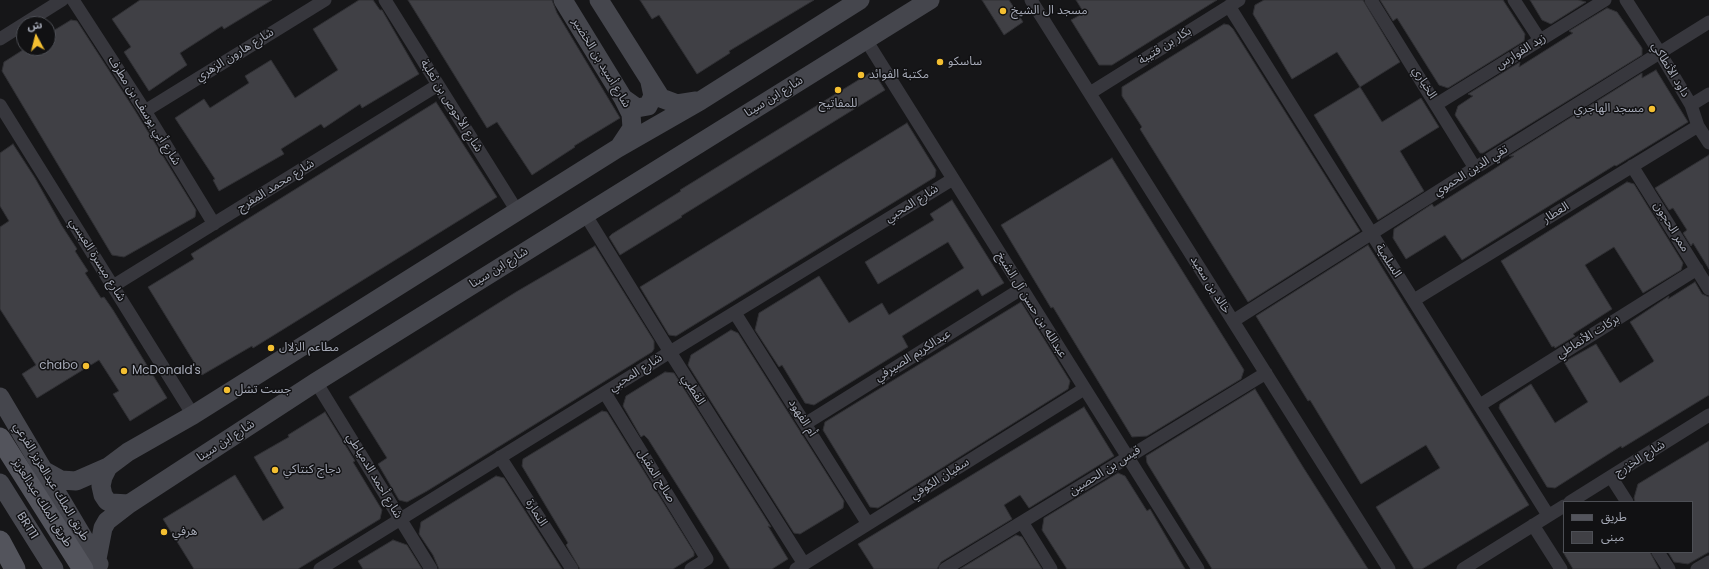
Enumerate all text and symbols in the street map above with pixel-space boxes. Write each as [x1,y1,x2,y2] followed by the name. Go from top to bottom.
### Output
[1011,4,1088,18] place label: مسجد ال الشيخ
[998,6,1008,16] marker: مسجد ال الشيخ
[568,15,634,111] street label: شارع أسيد بن الخضير
[16,16,56,56] north arrow
[26,16,43,34] text: ش
[1136,24,1194,68] street label: بكار بن قتيبة
[193,25,277,85] street label: شارع هارون الزهري
[1493,31,1549,73] street label: زيد الفوارس
[1648,40,1692,100] street label: داود الأنطاكي
[105,54,183,168] street label: شارع أبي يوسف بن مطرف
[948,55,982,69] place label: ساسكو
[417,57,485,155] street label: شارع الأحوص بن ثعلبة
[935,57,945,67] marker: ساسكو
[1409,64,1439,102] street label: الخياري
[869,68,929,82] place label: مكتبة الفوائد
[856,70,866,80] marker: مكتبة الفوائد
[742,73,806,121] street label: شارع ابن سينا
[833,85,843,95] marker: للمفاتيح
[819,97,857,111] place label: للمفاتيح
[1574,102,1644,116] place label: مسجد الهاجري
[1647,104,1657,114] marker: مسجد الهاجري
[1431,142,1511,200] street label: تقي الدين الحموي
[235,156,317,216] street label: شارع محمد المفرج
[883,182,941,226] street label: شارع المحبي
[1540,199,1572,227] street label: العطار
[1650,199,1692,255] street label: ممر الحجون
[66,216,128,304] street label: شارع ميسرة العبسي
[1372,242,1404,280] street label: السلمية
[467,244,531,292] street label: شارع ابن سينا
[992,249,1070,361] street label: عبدالله بن حسن آل الشيخ
[1187,254,1233,316] street label: خالد بن سعيد
[1554,312,1622,362] street label: بركات الأنماطي
[872,327,954,385] street label: عبدالكريم الصيرفي
[279,341,339,355] place label: مطاعم الزلال
[266,343,276,353] marker: مطاعم الزلال
[607,351,665,395] street label: شارع المحبي
[39,359,78,373] place label: chabo
[81,361,91,371] marker: chabo
[132,364,201,378] place label: McDonald's
[119,366,129,376] marker: McDonald's
[678,372,708,408] street label: القطبي
[235,383,291,397] place label: جست تشل
[222,385,232,395] marker: جست تشل
[785,397,819,439] street label: أم الفهود
[194,417,258,465] street label: شارع ابن سينا
[10,420,92,544] street label: طريق الملك عبدالعزيز الفرعي
[343,431,405,521] street label: شارع أحمد الدمياطي
[1612,438,1668,480] street label: شارع الخزرج
[1067,443,1143,499] street label: قيس بن الحصين
[634,447,678,505] street label: صالح المقبل
[908,455,972,503] street label: سفيان الكوفي
[9,456,75,550] street label: طريق الملك عبدالعزيز
[283,463,341,477] place label: دجاج كنتاكي
[270,465,280,475] marker: دجاج كنتاكي
[522,497,550,529] street label: النمارة
[1563,501,1693,553] legend
[1601,508,1627,525] text: طريق
[13,510,41,542] street label: BRT11
[172,525,197,539] place label: هرفي
[159,527,169,537] marker: هرفي
[1601,528,1624,545] text: مبنى

